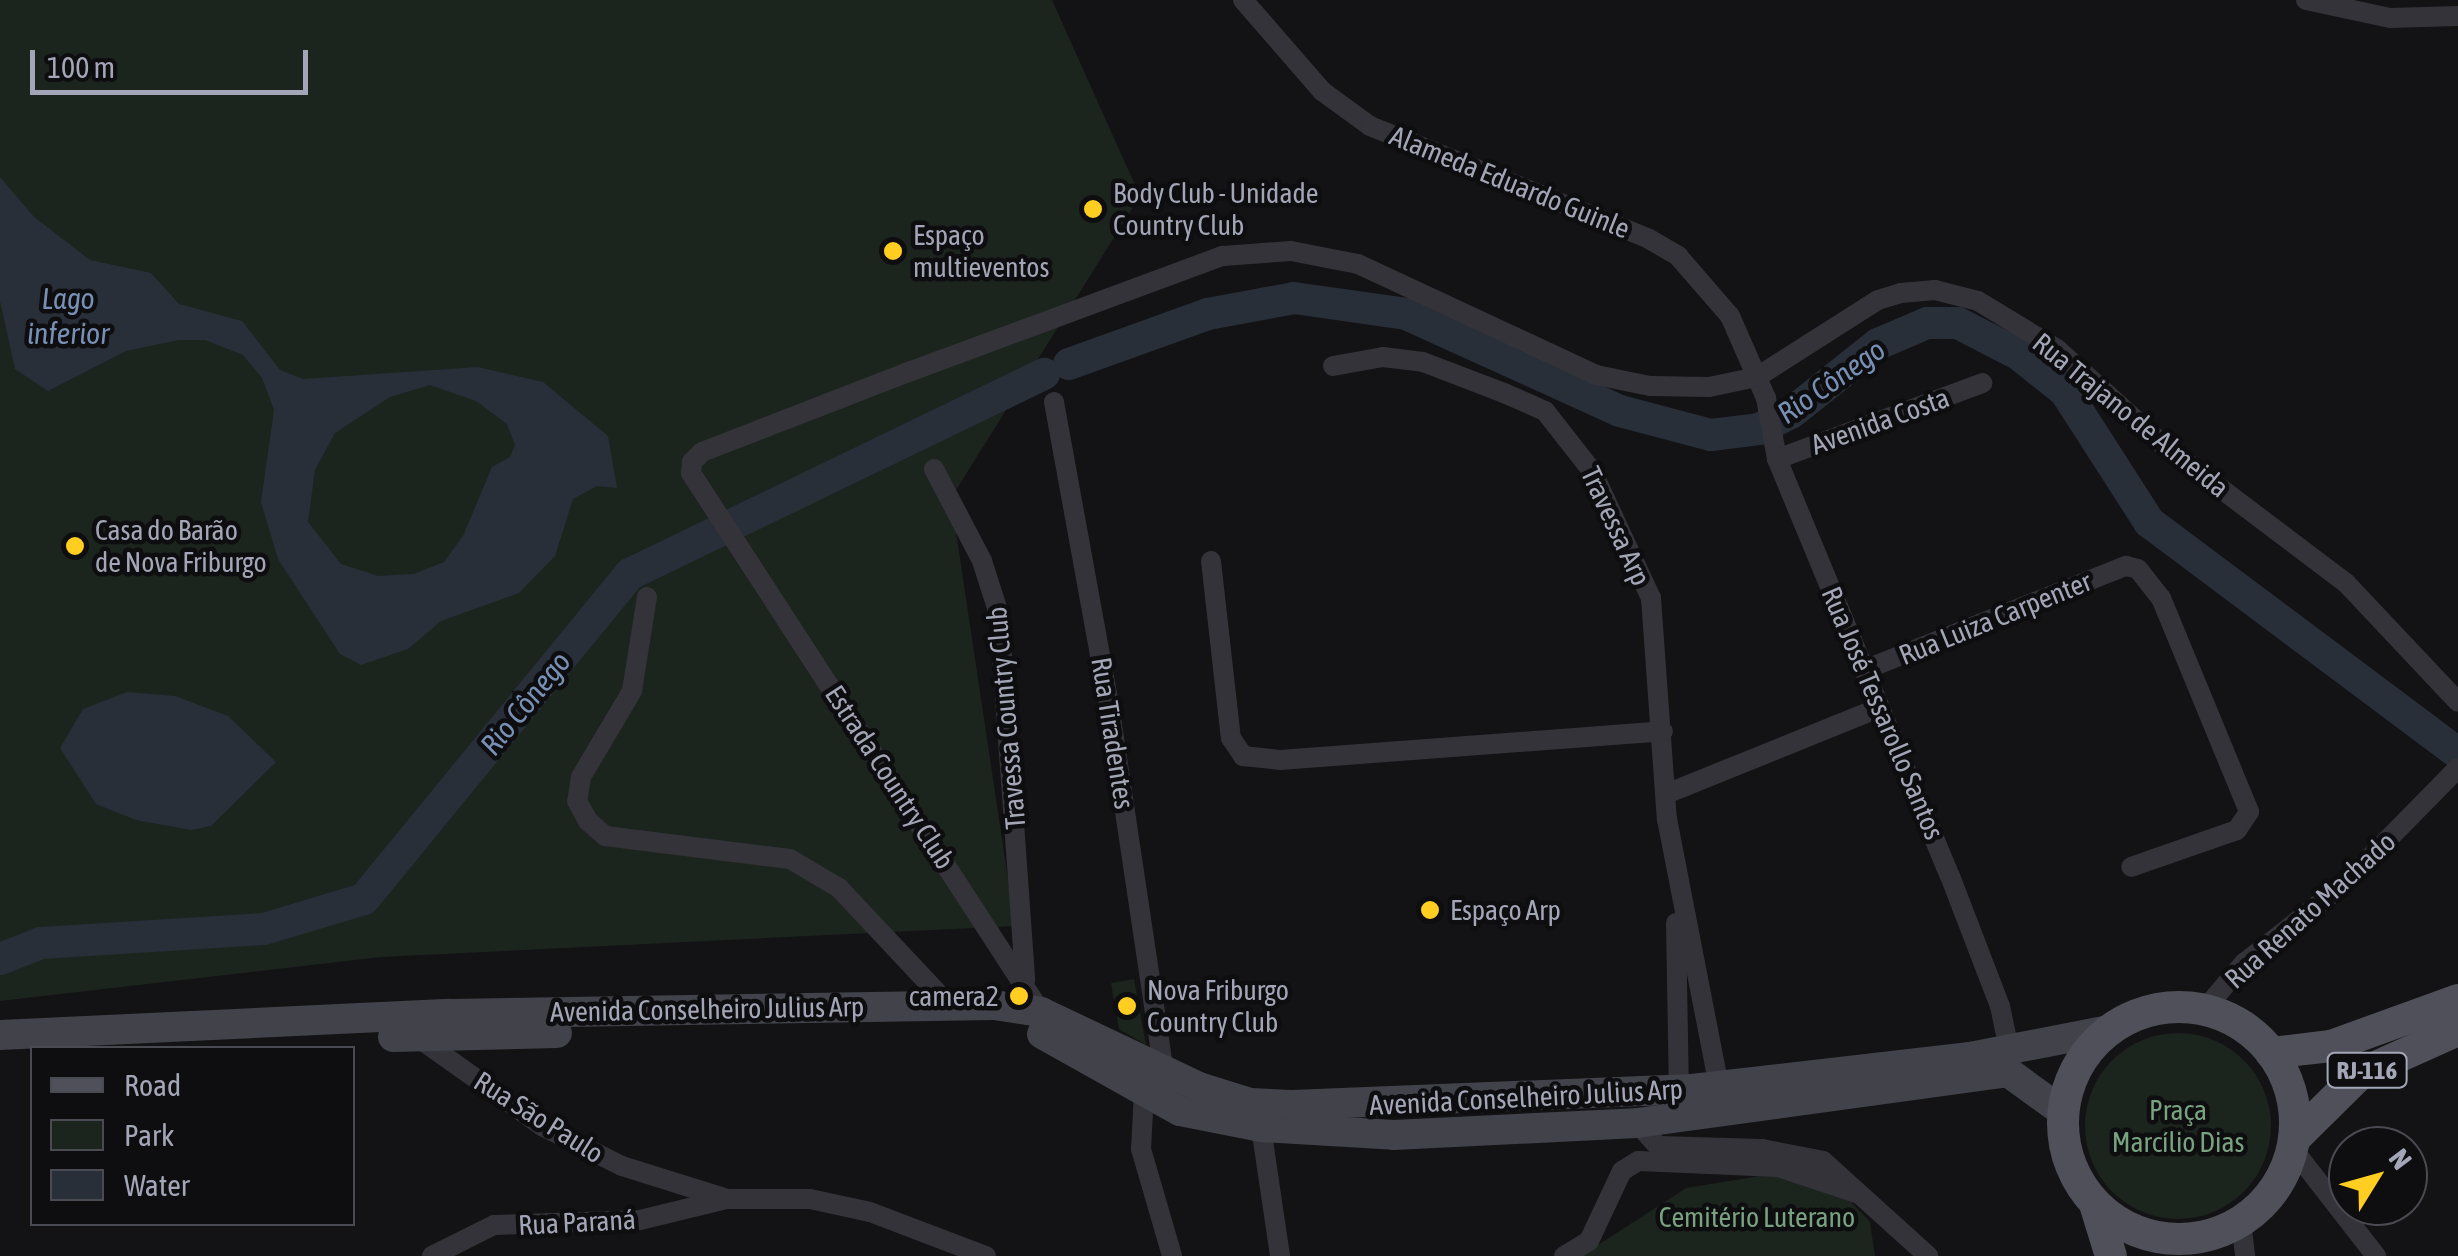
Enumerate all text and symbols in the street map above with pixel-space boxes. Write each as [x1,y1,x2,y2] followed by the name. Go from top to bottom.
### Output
[35,30,312,92] scale bar
[47,50,115,84] text: 100 m
[1385,119,1635,245] street label: Alameda Eduardo Guinle
[1113,176,1318,242] place label: Body Club - Unidade Country Club
[1082,198,1104,220] marker: Body Club - Unidade Country Club
[913,218,1049,284] place label: Espaço multieventos
[882,240,904,262] marker: Espaço multieventos
[27,280,109,350] water label: Lago inferior
[2026,326,2236,504] street label: Rua Trajano de Almeida
[1770,331,1892,431] water label: Rio Cônego
[1806,380,1954,462] street label: Avenida Costa
[1574,461,1658,591] street label: Travessa Arp
[95,513,267,579] place label: Casa do Barão de Nova Friburgo
[64,535,86,557] marker: Casa do Barão de Nova Friburgo
[1894,564,2096,672] street label: Rua Luiza Carpenter
[1815,582,1951,844] street label: Rua José Tessarollo Santos
[980,605,1032,831] street label: Travessa Country Club
[472,644,578,762] water label: Rio Cônego
[1084,655,1142,811] street label: Rua Tiradentes
[818,679,962,875] street label: Estrada Country Club
[2218,825,2402,995] street label: Rua Renato Machado
[1450,893,1561,927] place label: Espaço Arp
[1419,899,1441,921] marker: Espaço Arp
[1147,973,1289,1039] place label: Nova Friburgo Country Club
[909,979,999,1013] place label: camera2
[1008,985,1030,1007] marker: camera2
[550,989,864,1029] street label: Avenida Conselheiro Julius Arp
[1116,995,1138,1017] marker: Nova Friburgo Country Club
[30,1046,355,1226] legend
[2324,1050,2410,1090] road number: RJ-116
[468,1064,610,1170] street label: Rua São Paulo
[124,1068,181,1102] text: Road
[1368,1072,1684,1122] street label: Avenida Conselheiro Julius Arp
[2112,1093,2244,1159] park label: Praça Marcílio Dias
[124,1118,174,1152] text: Park
[2328,1126,2428,1226] north arrow
[2383,1143,2418,1175] text: N
[124,1168,190,1202] text: Water
[1659,1200,1855,1234] park label: Cemitério Luterano
[517,1202,637,1242] street label: Rua Paraná

